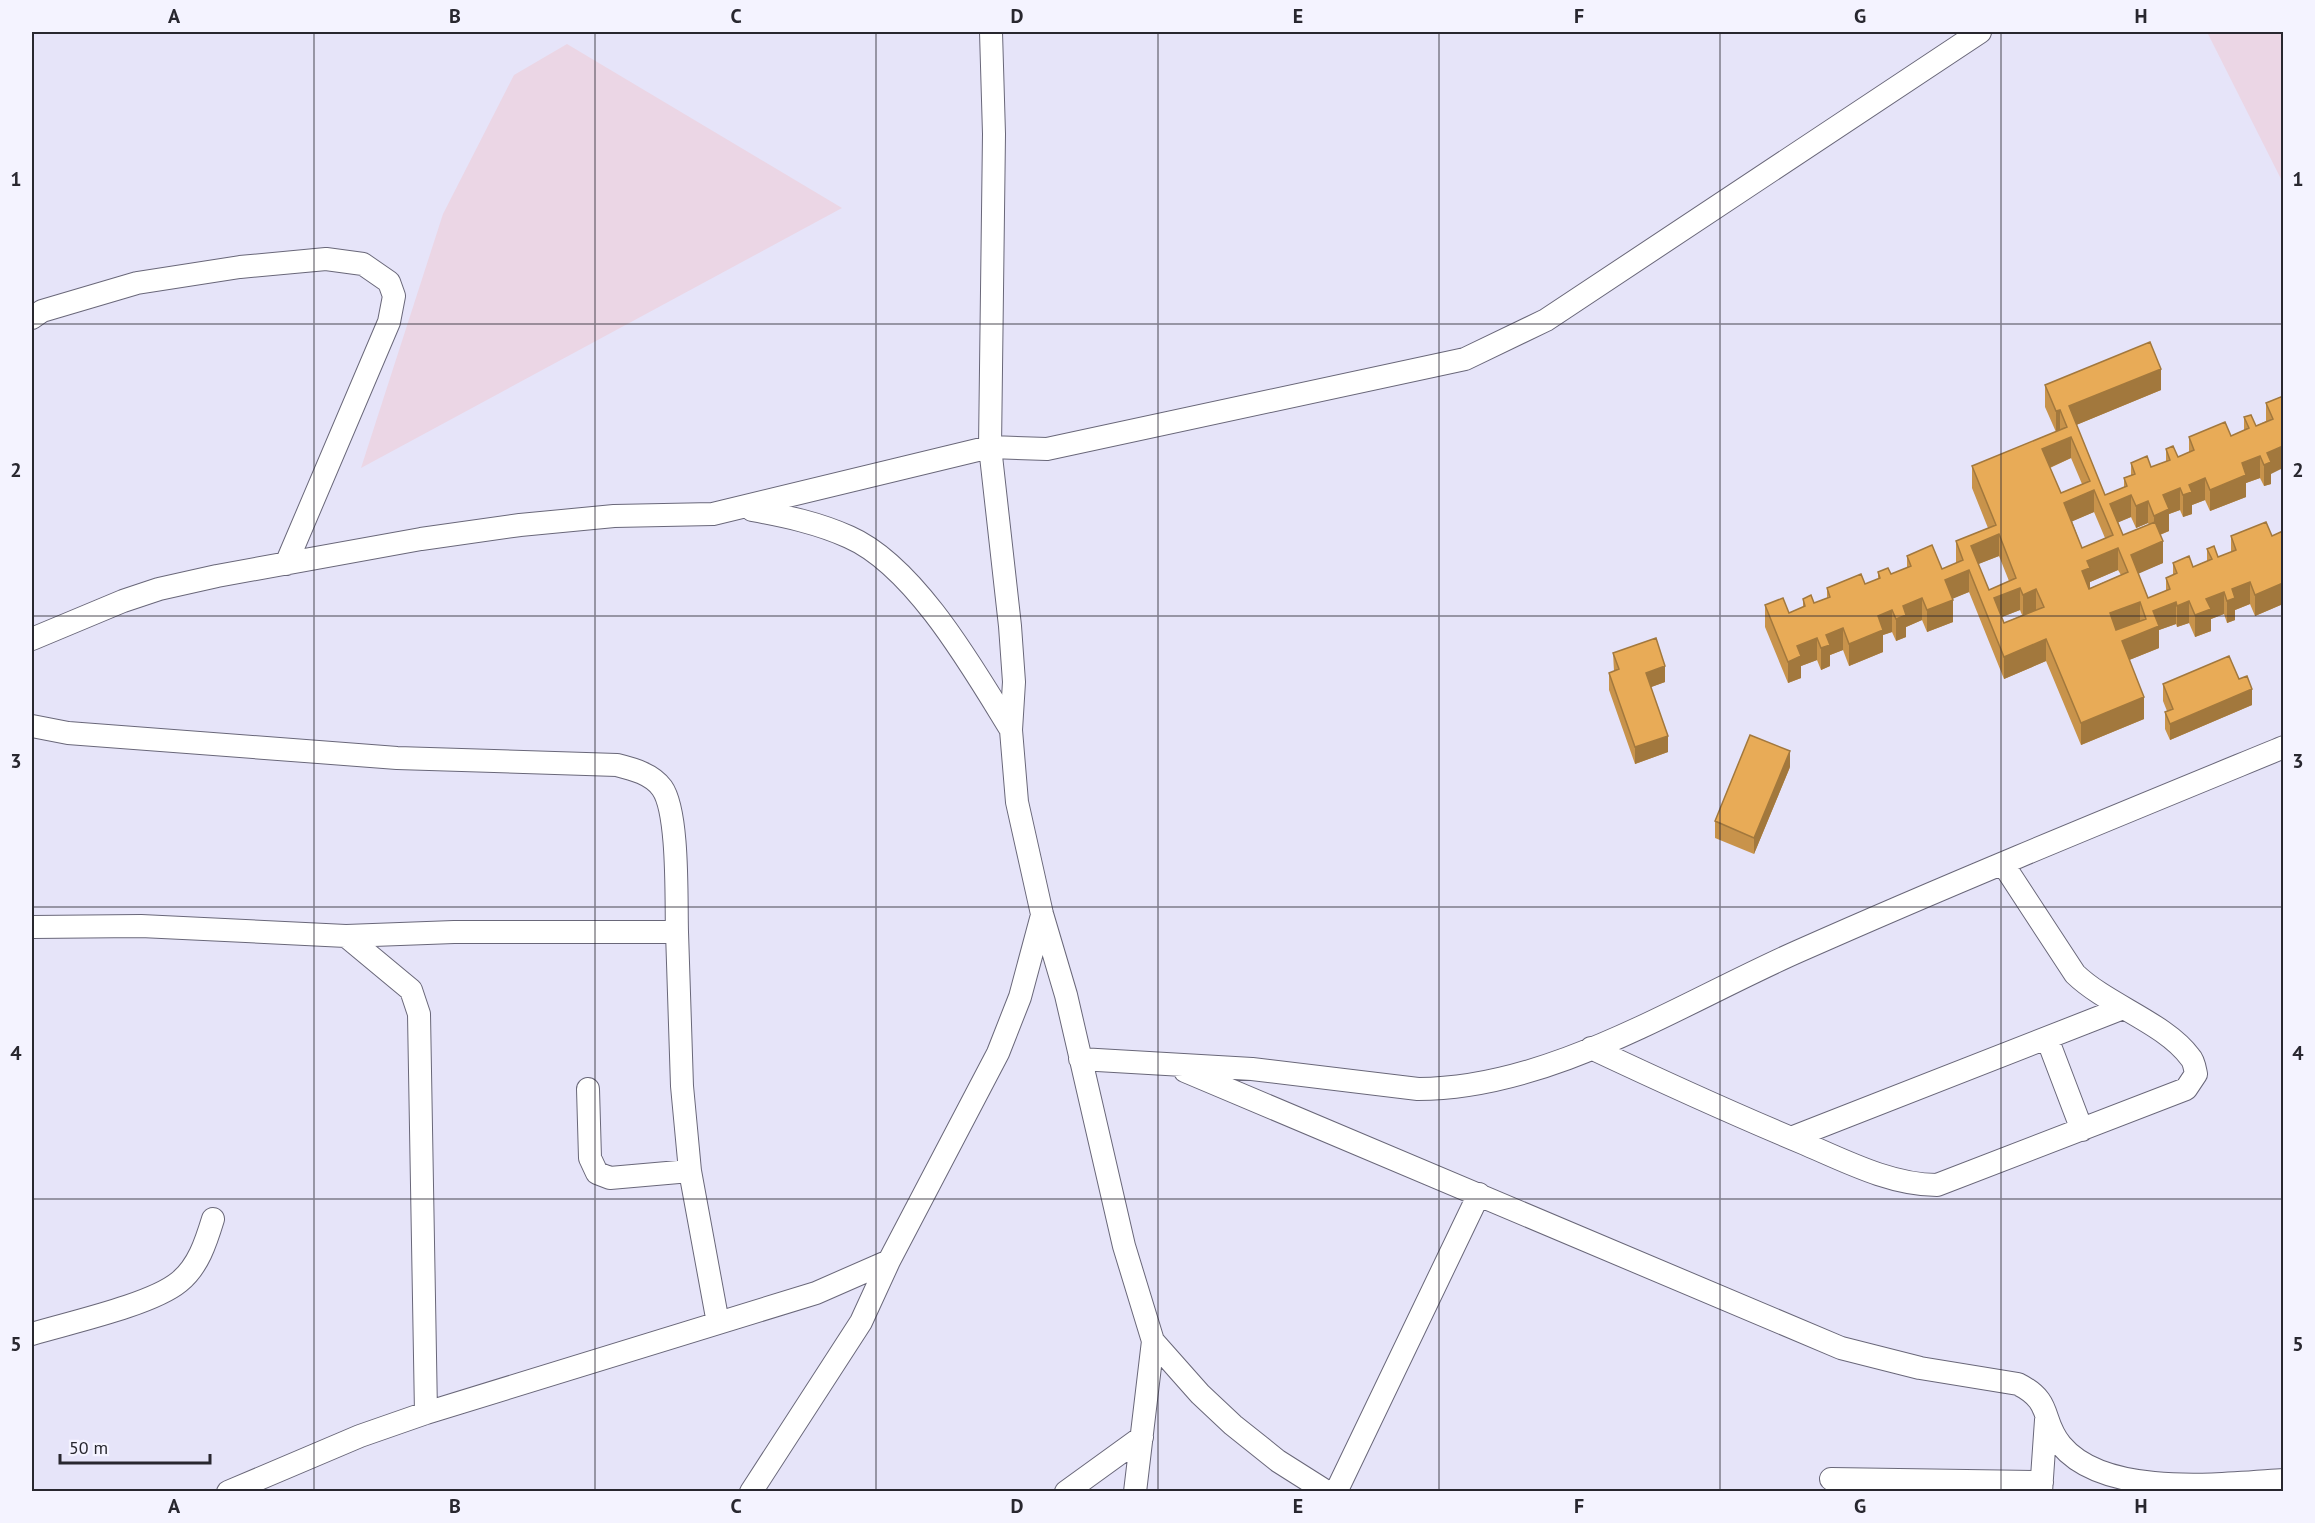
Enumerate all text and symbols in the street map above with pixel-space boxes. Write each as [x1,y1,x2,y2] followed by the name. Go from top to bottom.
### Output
[168,3,181,29] text: A
[449,3,461,29] text: B
[730,3,742,29] text: C
[1011,3,1024,29] text: D
[1293,3,1303,29] text: E
[1574,3,1584,29] text: F
[1854,3,1866,29] text: G
[2134,3,2148,29] text: H
[10,166,22,192] text: 1
[2292,166,2304,192] text: 1
[10,457,22,483] text: 2
[2292,457,2304,483] text: 2
[10,748,22,774] text: 3
[2292,748,2304,774] text: 3
[10,1040,22,1066] text: 4
[2292,1040,2304,1066] text: 4
[10,1331,22,1357] text: 5
[2292,1331,2304,1357] text: 5
[60,1427,210,1465] scale bar
[69,1436,108,1459] text: 50 m
[168,1493,181,1519] text: A
[449,1493,461,1519] text: B
[730,1493,742,1519] text: C
[1011,1493,1024,1519] text: D
[1293,1493,1303,1519] text: E
[1574,1493,1584,1519] text: F
[1854,1493,1866,1519] text: G
[2134,1493,2148,1519] text: H

